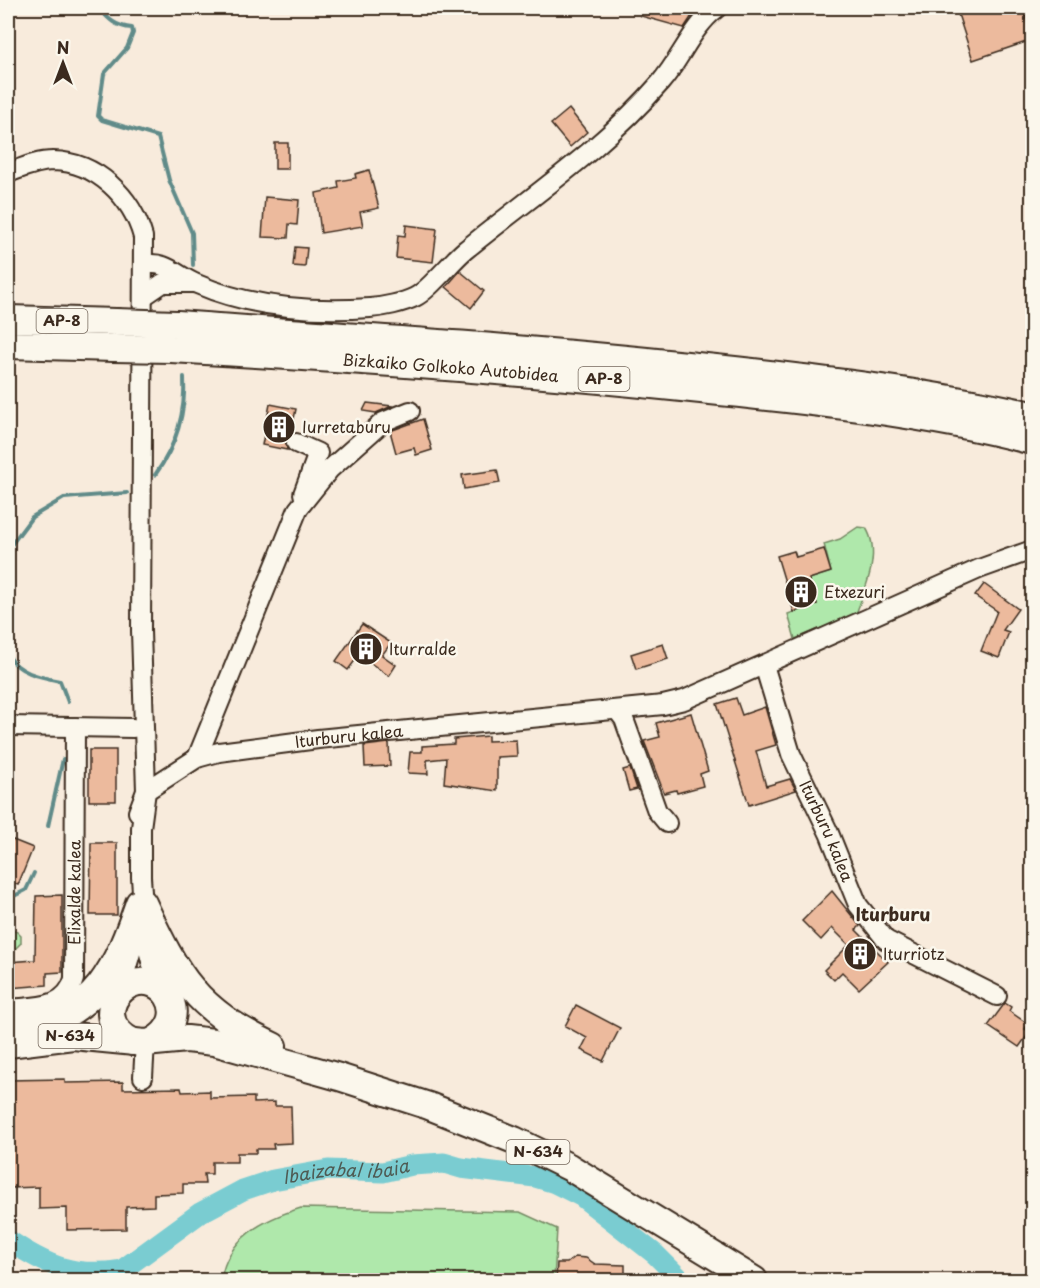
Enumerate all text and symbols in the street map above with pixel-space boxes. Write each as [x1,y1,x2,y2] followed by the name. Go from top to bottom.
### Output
[33,33,93,93] north arrow
[57,35,69,59] text: N
[36,309,88,333] road number: AP-8
[341,347,560,387] street label: Bizkaiko Golkoko Autobidea
[578,367,630,391] road number: AP-8
[261,409,297,445] building icon: Iurretaburu
[302,414,391,438] place label: Iurretaburu
[783,574,819,610] building icon: Etxezuri
[824,579,885,603] place label: Etxezuri
[348,631,384,667] building icon: Iturralde
[389,636,457,660] place label: Iturralde
[293,718,405,753] street label: Iturburu kalea
[794,776,861,886] street label: Iturburu kalea
[61,839,86,945] street label: Elixalde kalea
[855,900,931,927] district label: Iturburu
[842,936,878,972] building icon: Iturriotz
[883,941,945,965] place label: Iturriotz
[38,1024,101,1048] road number: N-634
[506,1140,570,1164] road number: N-634
[280,1151,412,1190] water label: Ibaizabal ibaia

